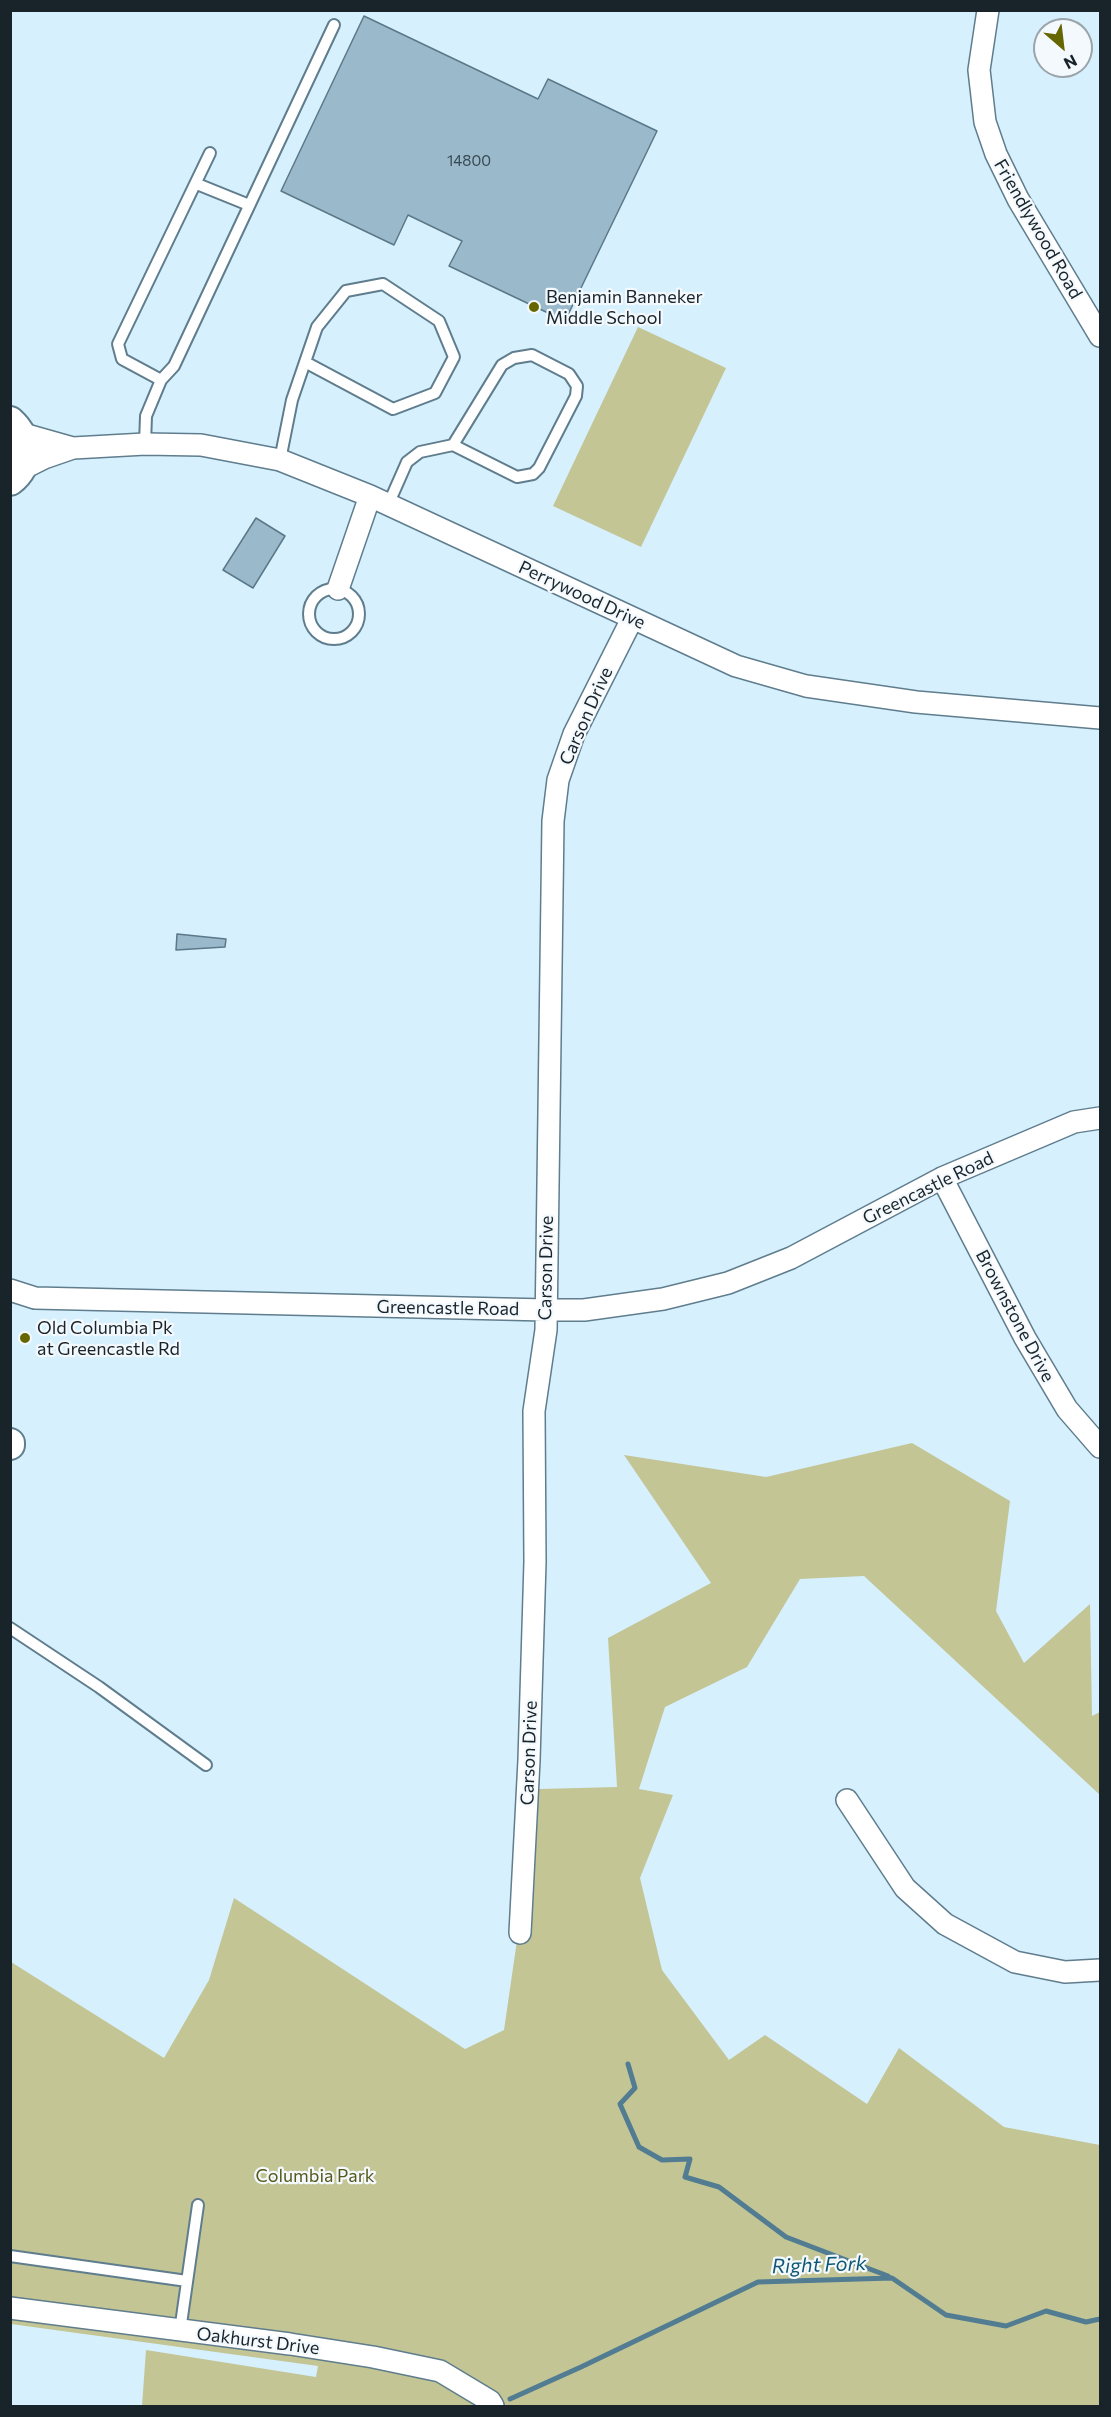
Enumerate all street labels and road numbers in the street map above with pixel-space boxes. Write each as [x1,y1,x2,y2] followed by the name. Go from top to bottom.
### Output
[989,155,1087,303] street label: Friendlywood Road
[515,556,649,634] street label: Perrywood Drive
[555,664,617,768] street label: Carson Drive
[859,1147,997,1229] street label: Greencastle Road
[534,1215,558,1321] street label: Carson Drive
[971,1246,1059,1386] street label: Brownstone Drive
[376,1296,520,1320] street label: Greencastle Road
[516,1700,542,1806] street label: Carson Drive
[195,2323,321,2359] street label: Oakhurst Drive

